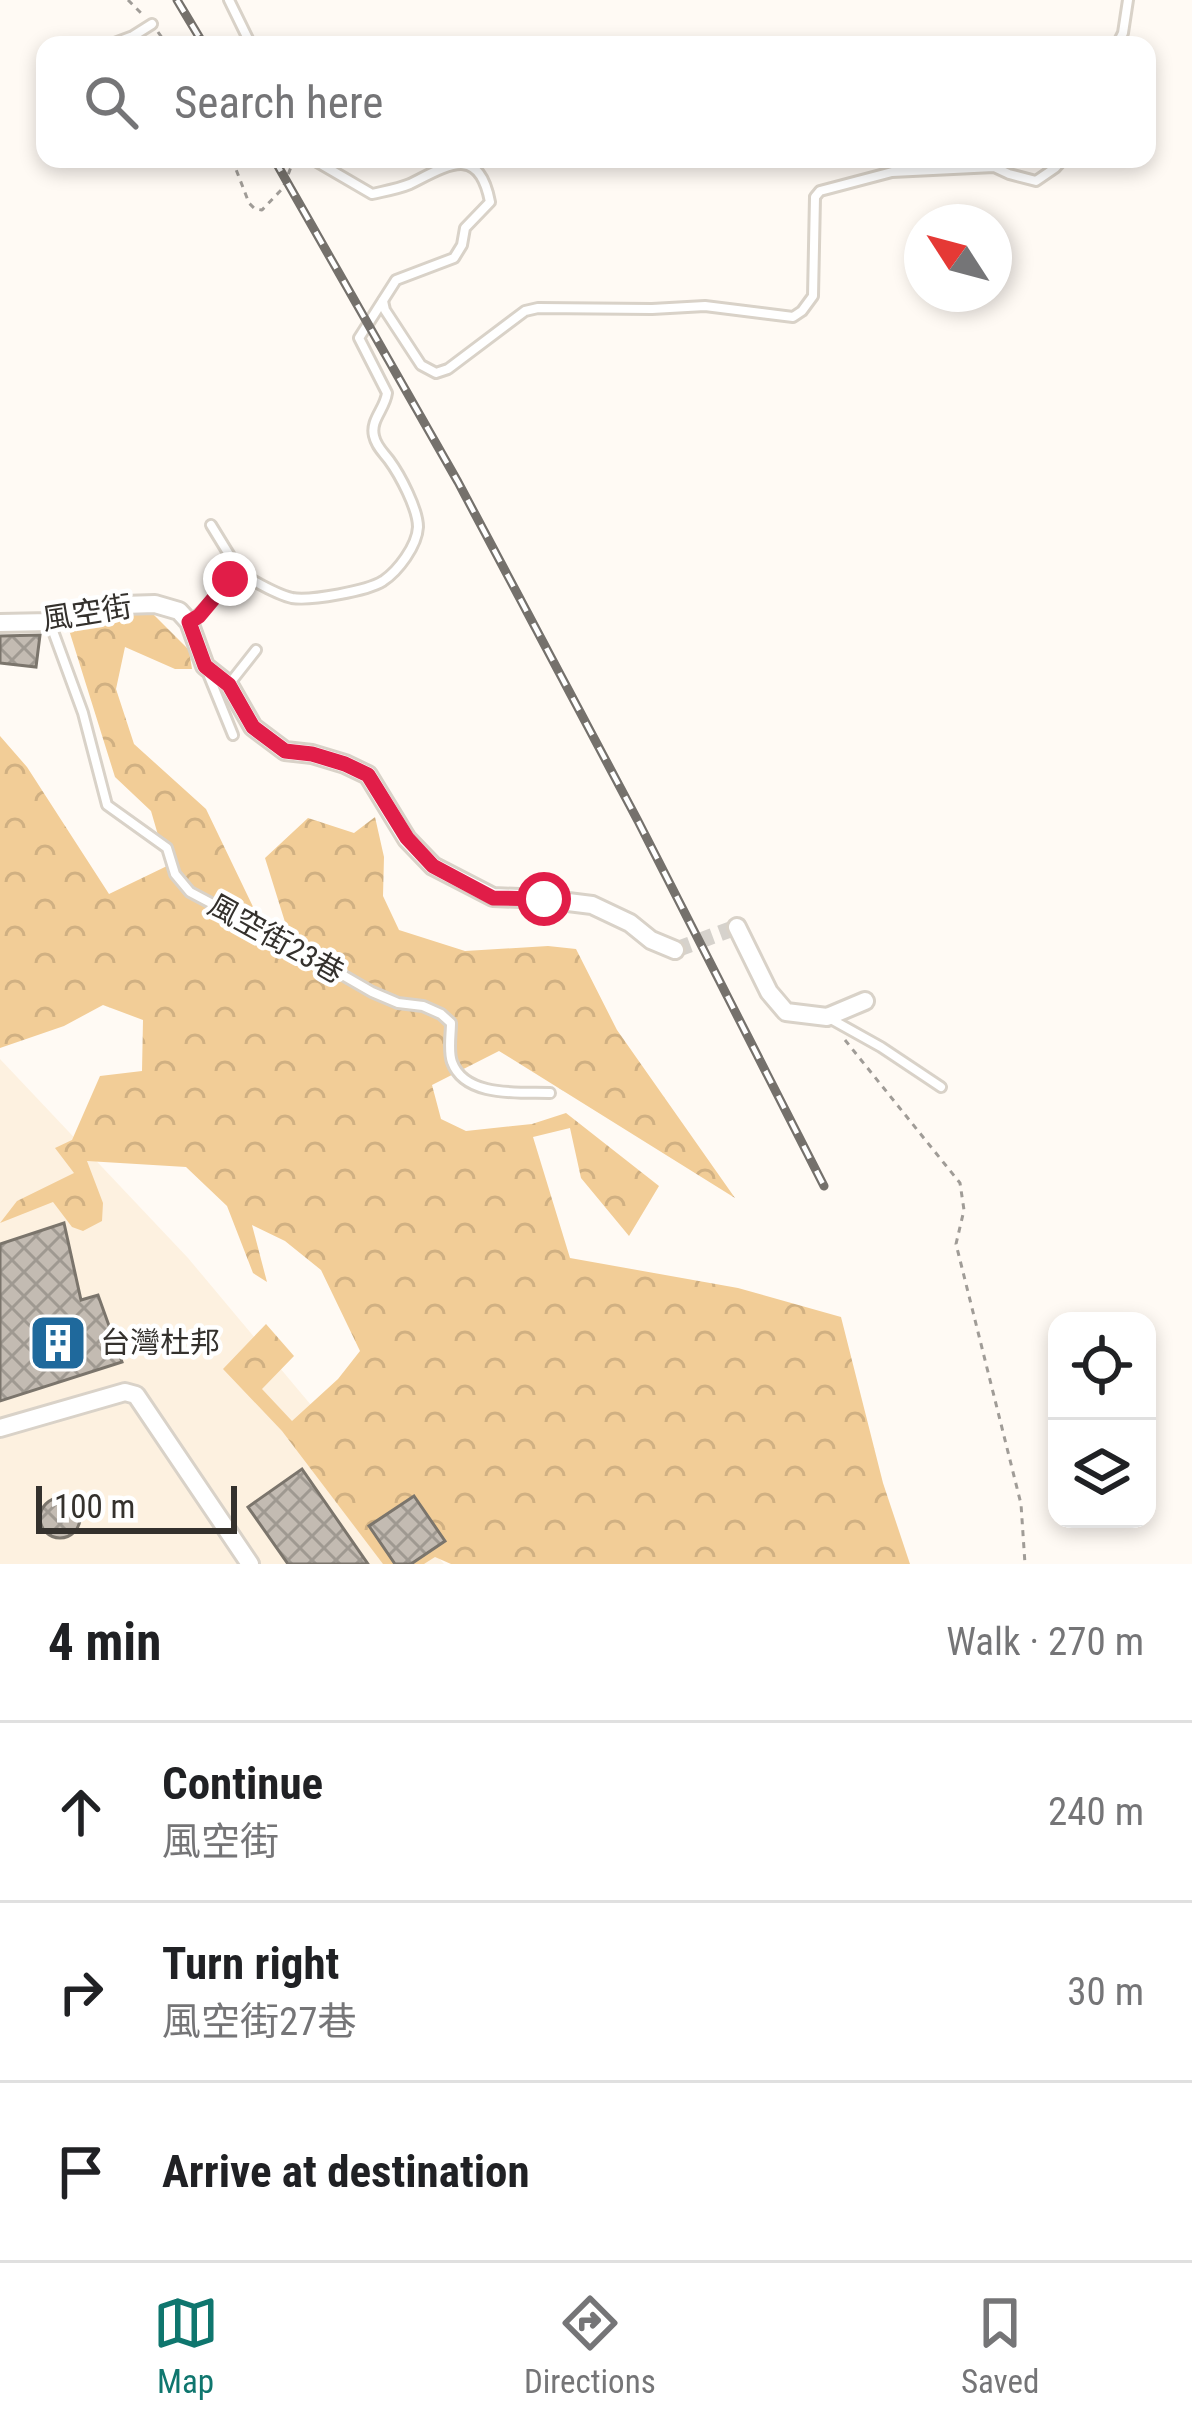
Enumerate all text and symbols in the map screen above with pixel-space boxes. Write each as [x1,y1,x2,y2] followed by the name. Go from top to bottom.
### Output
[36,36,1156,168] search box
[78,69,144,135] icon: search
[174,76,383,129] text: Search here
[904,204,1012,312] north arrow
[203,552,257,606] route end
[40,588,134,637] street label: 風空街
[517,872,571,926] route start
[202,887,350,990] street label: 風空街23巷
[27,1312,89,1374] building icon: 台灣杜邦
[1048,1312,1156,1528] map controls
[1048,1312,1156,1420] button: locate
[100,1325,220,1360] place label: 台灣杜邦
[1048,1420,1156,1528] button: layers
[36,1480,237,1533] scale bar
[54,1487,135,1526] text: 100 m
[48,1613,161,1672] text: 4 min
[946,1619,1144,1665] text: Walk · 270 m
[162,1757,323,1810] text: Continue
[48,1779,114,1845] icon: ahead
[1048,1789,1144,1835] text: 240 m
[162,1819,279,1865] text: 風空街
[162,1937,339,1990] text: Turn right
[48,1959,114,2025] icon: right
[1067,1969,1144,2015] text: 30 m
[162,1999,357,2045] text: 風空街27巷
[48,2139,114,2205] icon: arrive
[162,2145,530,2198] text: Arrive at destination
[153,2290,219,2401] tab: Map
[524,2290,656,2401] tab: Directions
[961,2290,1039,2401] tab: Saved

